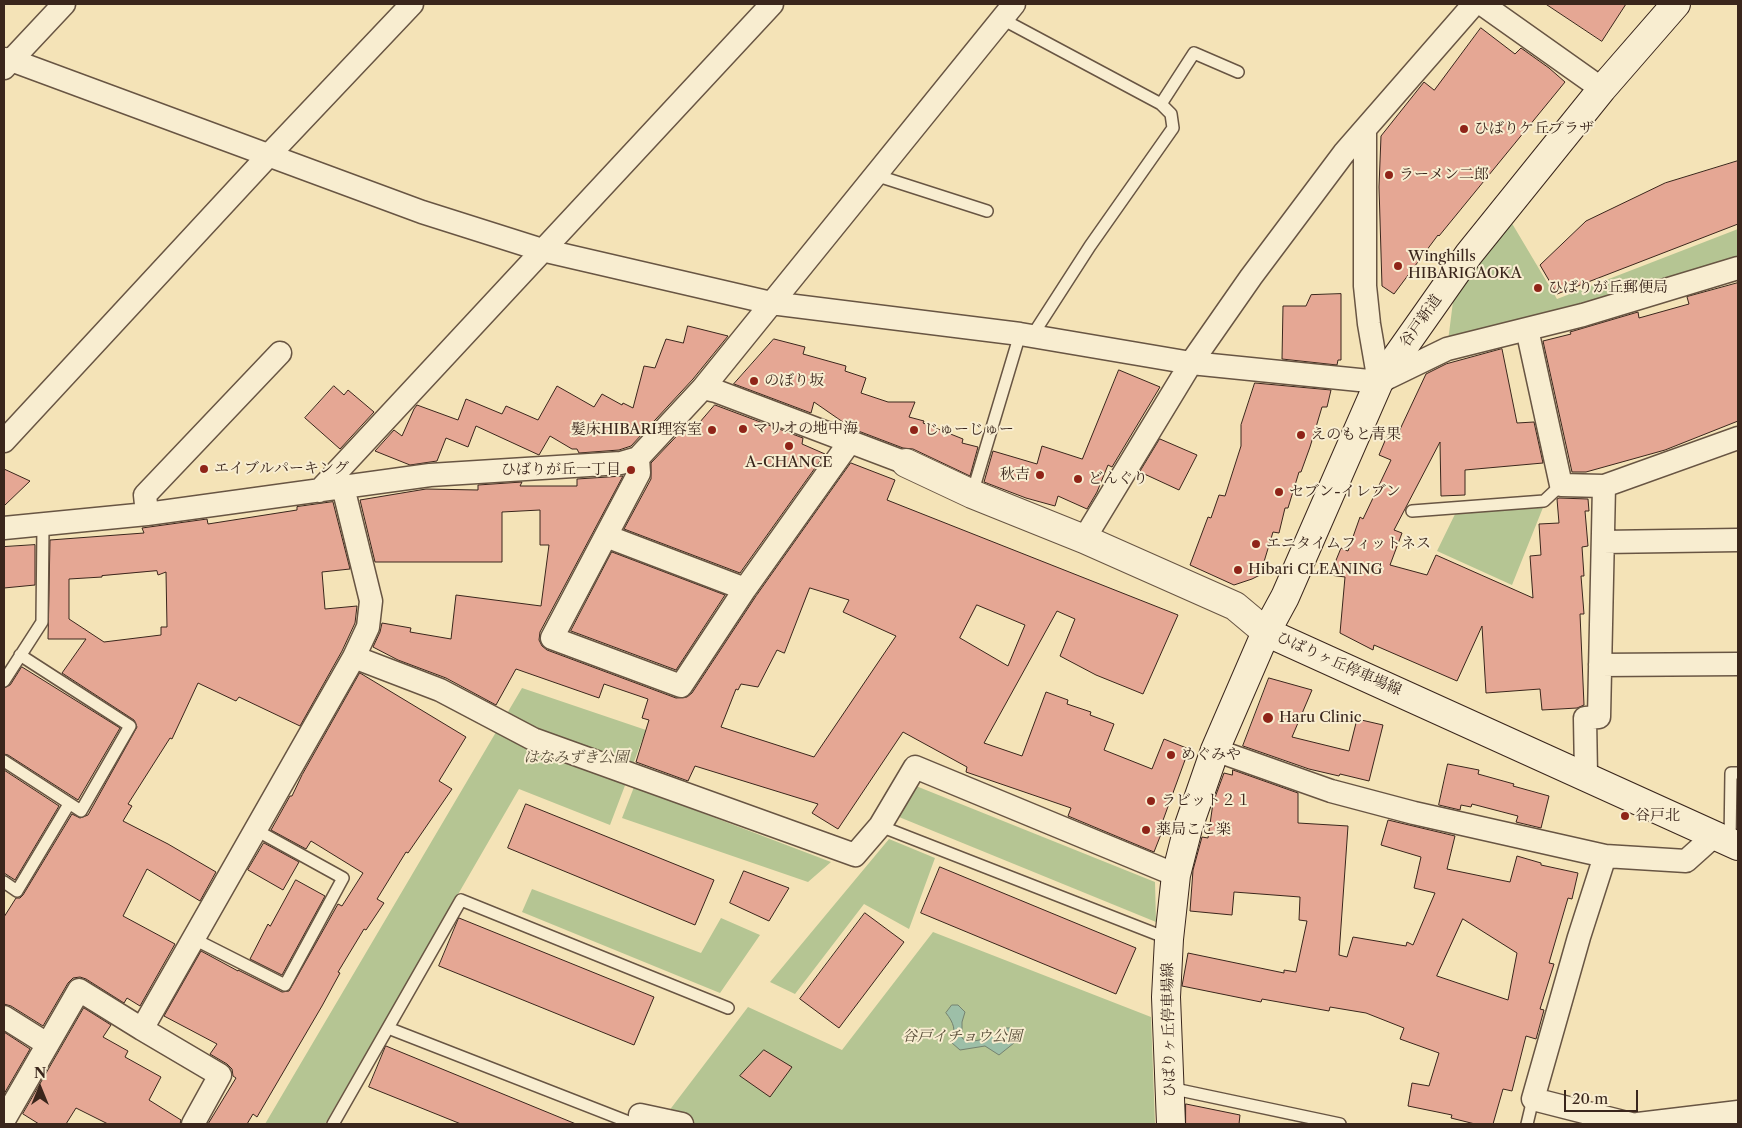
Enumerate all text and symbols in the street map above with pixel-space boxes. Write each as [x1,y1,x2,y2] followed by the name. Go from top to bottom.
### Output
[1474,120,1594,138] place label: ひばりケ丘プラザ
[1458,123,1470,135] marker: ひばりケ丘プラザ
[1399,166,1489,184] place label: ラーメン二郎
[1383,169,1395,181] marker: ラーメン二郎
[1408,248,1522,283] place label: Winghills HIBARIGAOKA
[1392,260,1404,272] marker: Winghills HIBARIGAOKA
[1548,279,1668,297] place label: ひばりが丘郵便局
[1532,282,1544,294] marker: ひばりが丘郵便局
[1396,291,1446,351] street label: 谷戸新道
[764,372,824,390] place label: のぼり坂
[748,375,760,387] marker: のぼり坂
[753,420,858,438] place label: マリオの地中海
[571,421,702,439] place label: 髪床HIBARI理容室
[924,421,1014,439] place label: じゅーじゅー
[737,423,749,435] marker: マリオの地中海
[706,424,718,436] marker: 髪床HIBARI理容室
[908,424,920,436] marker: じゅーじゅー
[1311,426,1401,444] place label: えのもと青果
[1295,429,1307,441] marker: えのもと青果
[783,440,795,452] marker: A-CHANCE
[745,454,833,472] place label: A-CHANCE
[214,460,349,478] place label: エイブルパーキング
[501,461,621,479] place label: ひばりが丘一丁目
[198,463,210,475] marker: エイブルパーキング
[625,464,637,476] marker: ひばりが丘一丁目
[1000,466,1030,484] place label: 秋吉
[1034,469,1046,481] marker: 秋吉
[1088,470,1148,488] place label: どんぐり
[1072,473,1084,485] marker: どんぐり
[1289,483,1401,501] place label: セブン-イレブン
[1273,486,1285,498] marker: セブン-イレブン
[1266,535,1431,553] place label: エニタイムフィットネス
[1250,538,1262,550] marker: エニタイムフィットネス
[1248,561,1382,579] place label: Hibari CLEANING
[1232,564,1244,576] marker: Hibari CLEANING
[1274,628,1404,700] street label: ひばりヶ丘停車場線
[1279,709,1362,727] place label: Haru Clinic
[1261,711,1275,725] marker: Haru Clinic
[1181,746,1241,764] place label: めぐみや
[524,749,628,767] park label: はなみずき公園
[1165,749,1177,761] marker: めぐみや
[1161,792,1251,810] place label: ラビット２１
[1145,795,1157,807] marker: ラビット２１
[1635,807,1680,825] place label: 谷戸北
[1619,810,1631,822] marker: 谷戸北
[1156,821,1231,839] place label: 薬局ここ楽
[1140,824,1152,836] marker: 薬局ここ楽
[1159,962,1179,1098] street label: ひばりヶ丘停車場線
[902,1028,1022,1046] park label: 谷戸イチョウ公園
[15,1063,65,1113] north arrow
[34,1064,46,1082] text: N
[1567,1080,1641,1112] scale bar
[1572,1089,1608,1108] text: 20 m

